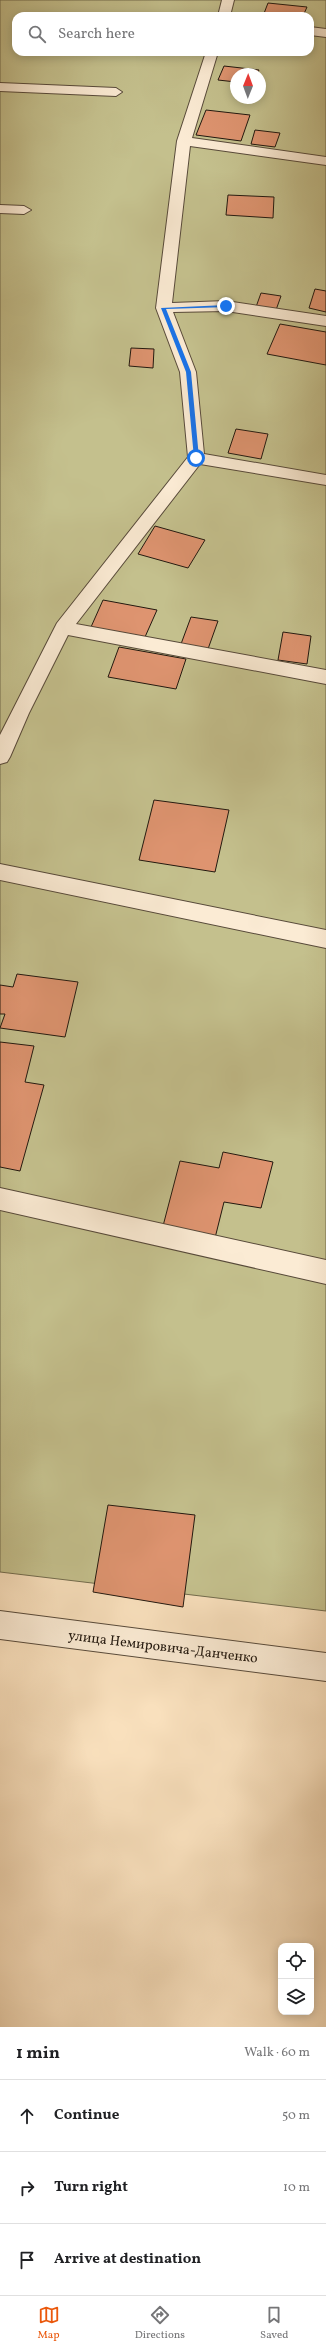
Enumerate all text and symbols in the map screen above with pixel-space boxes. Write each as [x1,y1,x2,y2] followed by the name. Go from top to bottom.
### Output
[12,12,314,56] search box
[26,23,48,45] icon: search
[58,24,135,45] text: Search here
[230,68,266,104] north arrow
[217,297,235,315] route end
[187,449,205,467] route start
[67,1626,259,1669] street label: улица Немировича-Данченко
[278,1943,314,2015] map controls
[278,1943,314,1979] button: locate
[278,1979,314,2015] button: layers
[16,2042,60,2065] text: 1 min
[244,2044,310,2062] text: Walk · 60 m
[16,2105,38,2127] icon: ahead
[54,2105,119,2126] text: Continue
[282,2107,310,2125] text: 50 m
[16,2177,38,2199] icon: right
[54,2177,128,2198] text: Turn right
[283,2179,310,2197] text: 10 m
[16,2249,38,2271] icon: arrive
[54,2249,201,2270] text: Arrive at destination
[38,2304,60,2343] tab: Map
[135,2304,185,2343] tab: Directions
[260,2304,288,2343] tab: Saved

